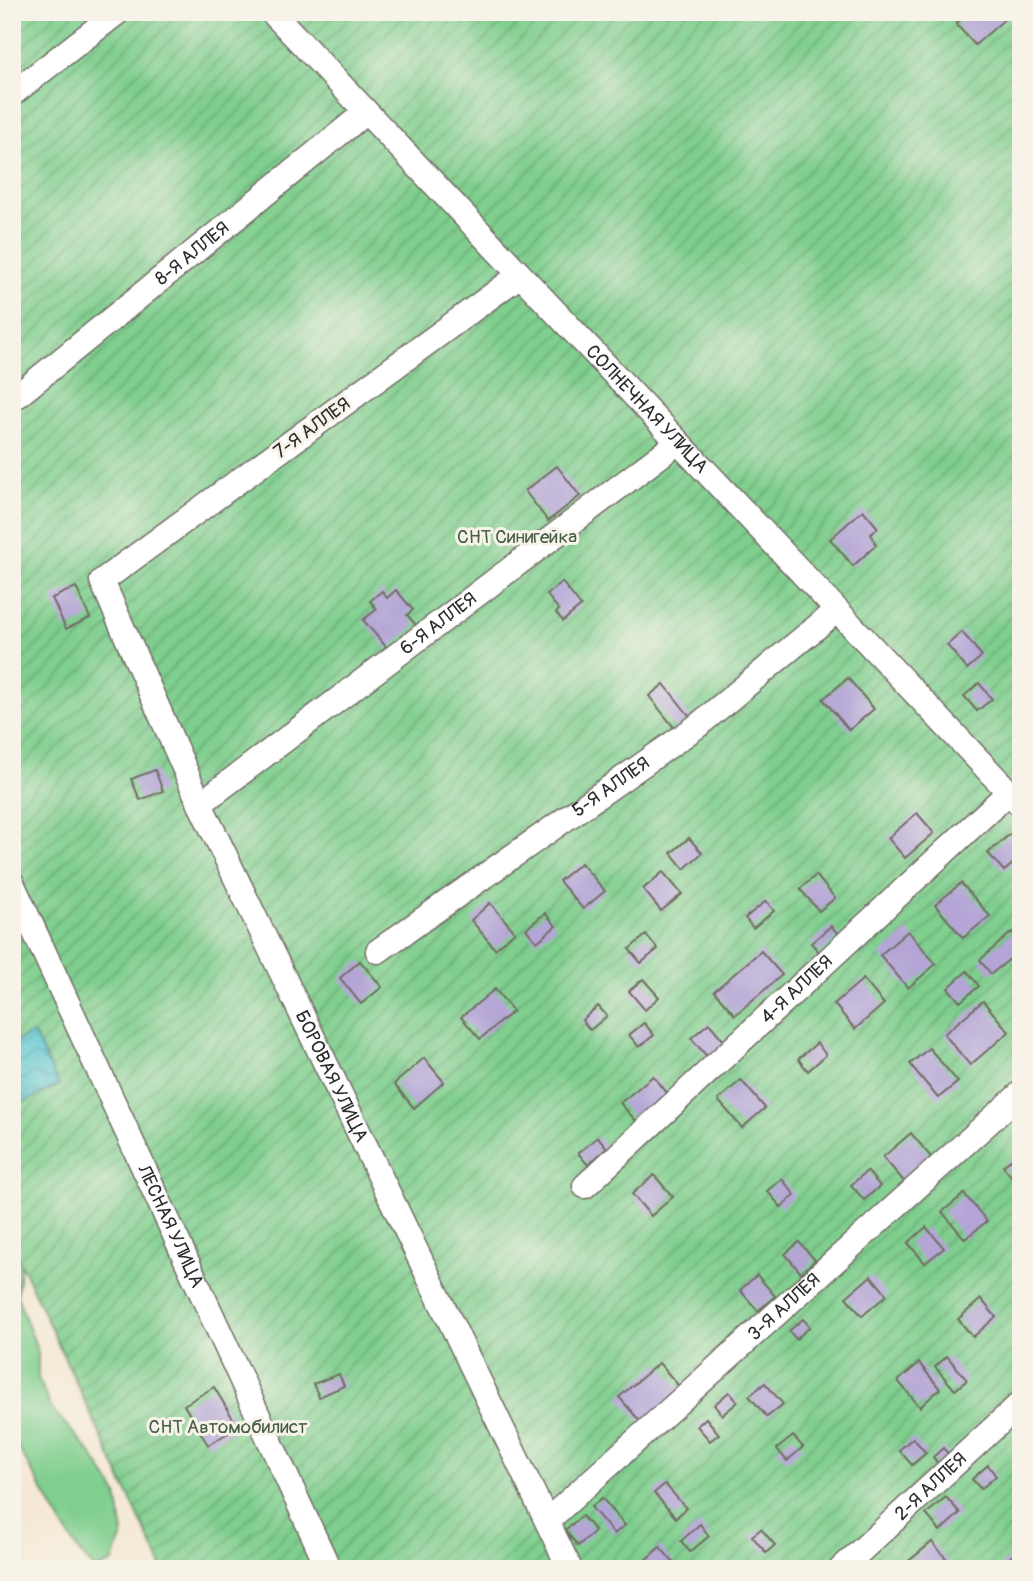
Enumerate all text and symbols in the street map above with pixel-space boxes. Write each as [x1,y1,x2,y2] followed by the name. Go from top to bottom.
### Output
[150,216,234,291] street label: 8-Я АЛЛЕЯ
[580,340,713,478] street label: СОЛНЕЧНАЯ УЛИЦА
[269,392,355,464] street label: 7-Я АЛЛЕЯ
[457,525,577,549] park label: СНТ Синигейка
[395,587,482,660] street label: 6-Я АЛЛЕЯ
[567,751,655,822] street label: 5-Я АЛЛЕЯ
[755,950,838,1029] street label: 4-Я АЛЛЕЯ
[290,1006,374,1146] street label: БОРОВАЯ УЛИЦА
[131,1160,209,1291] street label: ЛЕСНАЯ УЛИЦА
[743,1268,825,1346] street label: 3-Я АЛЛЕЯ
[148,1415,308,1439] park label: СНТ Автомобилист
[889,1447,972,1526] street label: 2-Я АЛЛЕЯ

